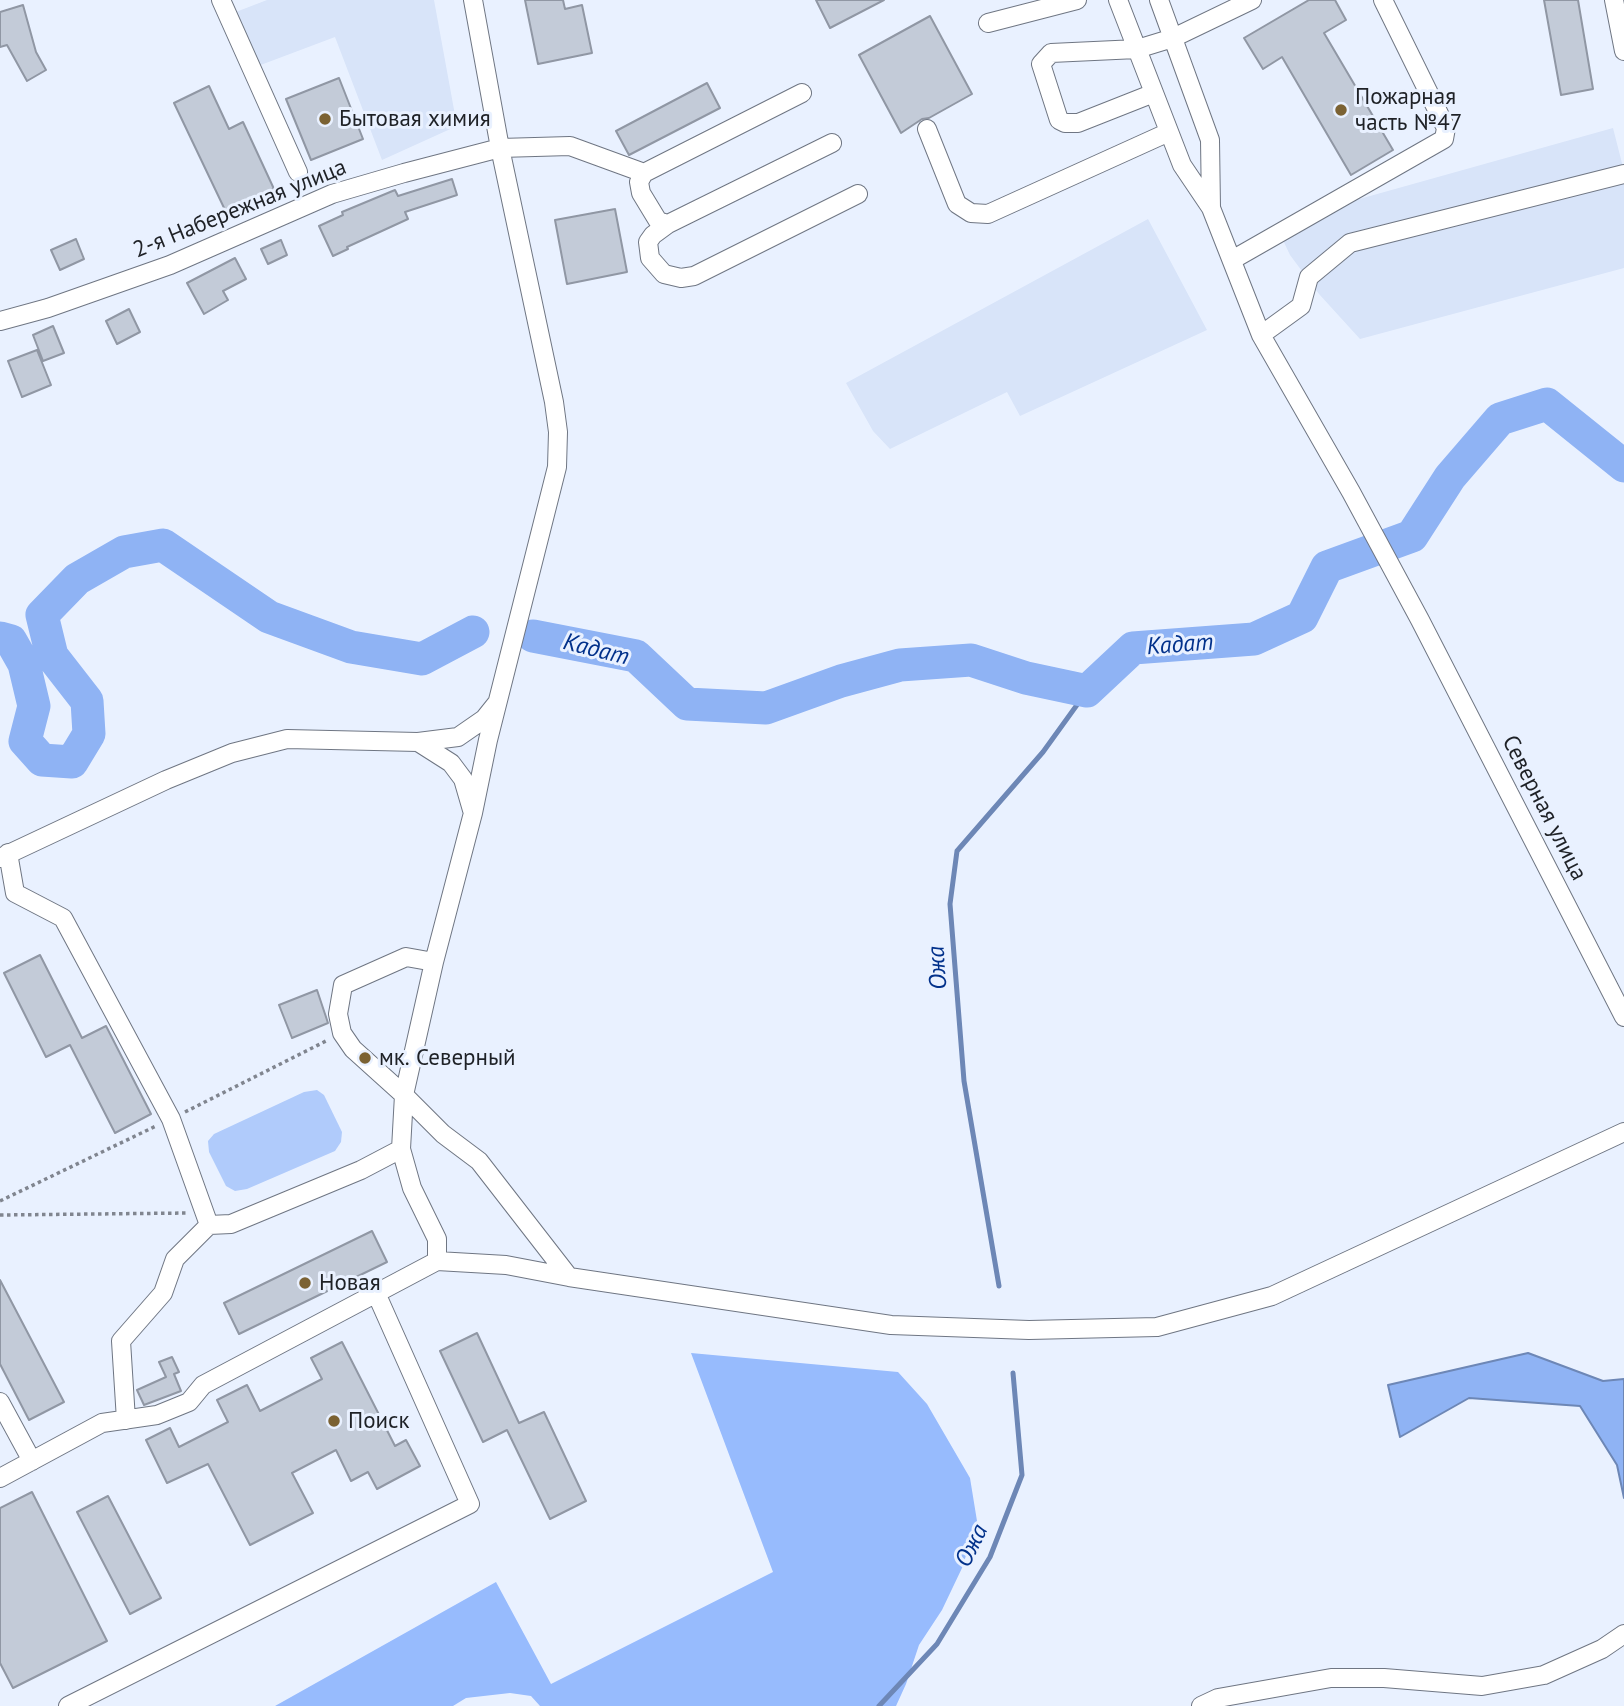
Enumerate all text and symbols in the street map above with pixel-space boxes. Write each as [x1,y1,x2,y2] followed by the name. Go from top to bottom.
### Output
[1355,83,1462,137] place label: Пожарная часть №47
[1333,102,1349,118] marker: Пожарная часть №47
[339,105,491,133] place label: Бытовая химия
[317,111,333,127] marker: Бытовая химия
[129,154,351,264] street label: 2-я Набережная улица
[560,628,632,672] water label: Кадат
[1146,628,1214,662] water label: Кадат
[1496,731,1592,885] street label: Северная улица
[922,945,954,991] water label: Ожа
[379,1044,516,1072] place label: мк. Северный
[357,1050,373,1066] marker: мк. Северный
[319,1269,381,1297] place label: Новая
[297,1275,313,1291] marker: Новая
[348,1407,409,1435] place label: Поиск
[326,1413,342,1429] marker: Поиск
[949,1520,995,1572] water label: Ожа

